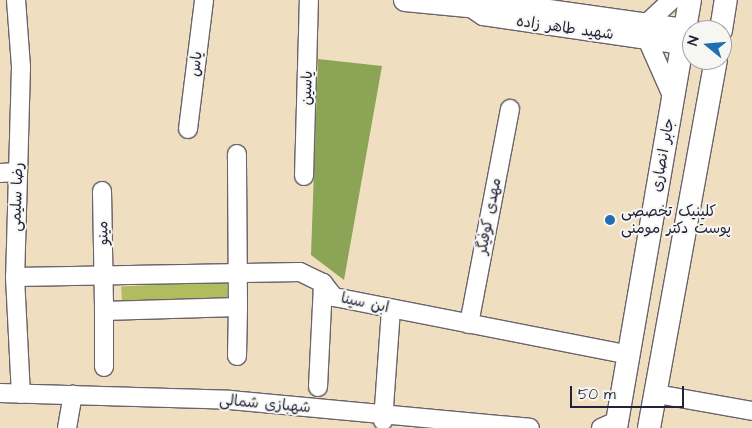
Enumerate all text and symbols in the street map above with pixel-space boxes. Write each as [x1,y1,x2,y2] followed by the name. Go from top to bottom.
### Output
[515,12,615,44] street label: شهید طاهر زاده
[682,20,732,70] north arrow
[683,34,704,48] text: N
[186,50,206,78] street label: یاس
[297,70,317,106] street label: یاسین
[648,117,678,193] street label: جابر انصاری
[7,162,27,232] street label: رضا سلیمی
[473,176,505,256] street label: مهدی کوفیگر
[621,202,731,237] place label: کلینیک تخصصی پوست دکتر مومنی
[603,213,617,227] marker: کلینیک تخصصی پوست دکتر مومنی
[94,221,112,245] street label: مینو
[339,289,391,317] street label: ابن سینا
[572,376,686,408] scale bar
[578,384,616,405] text: 50 m
[219,391,311,417] street label: شهبازی شمالی

